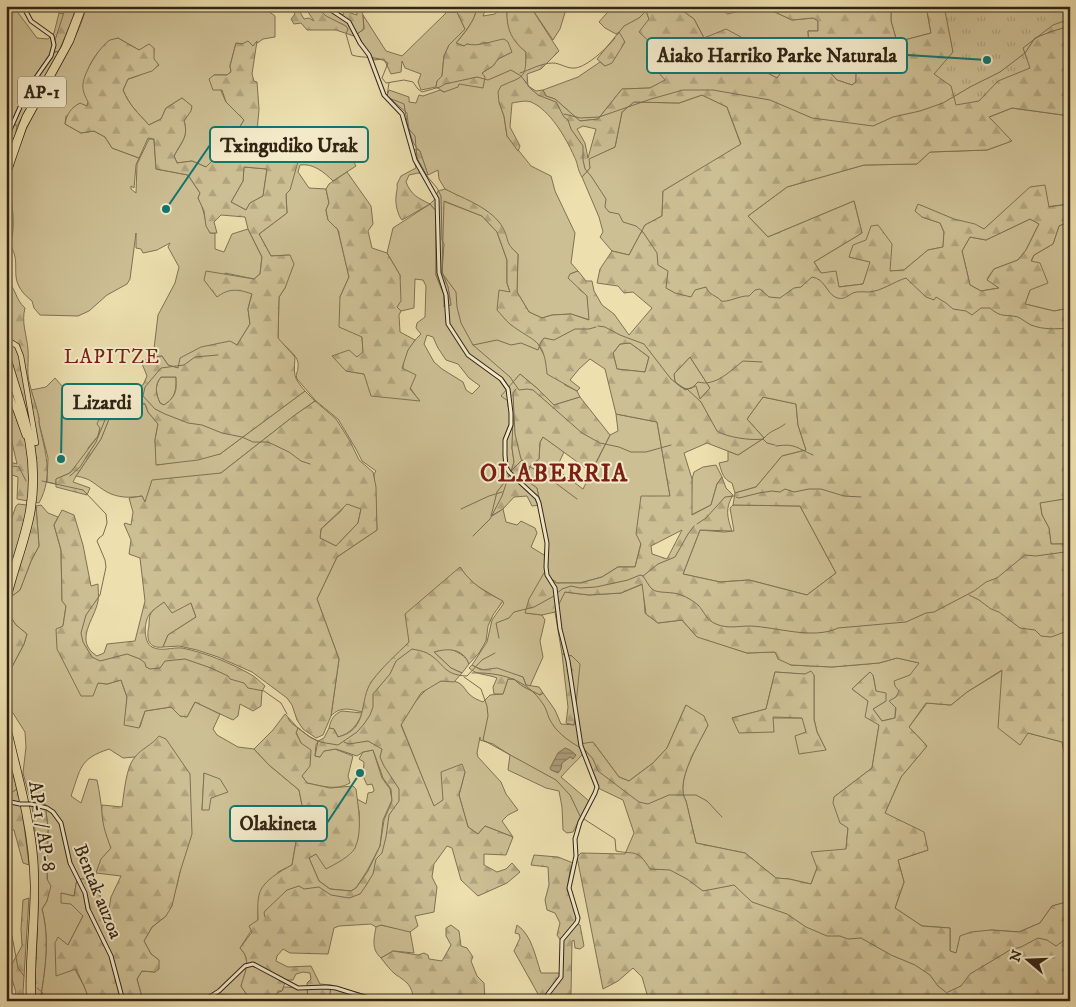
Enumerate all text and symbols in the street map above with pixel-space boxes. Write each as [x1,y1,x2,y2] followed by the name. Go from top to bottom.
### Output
[647,38,907,73] callout: Aiako Harriko Parke Naturala
[656,44,897,69] text: Aiako Harriko Parke Naturala
[18,76,66,108] road number: AP-1
[210,127,368,162] callout: Txingudiko Urak
[219,134,359,159] text: Txingudiko Urak
[64,345,160,370] district label: LAPITZE
[62,384,142,419] callout: Lizardi
[72,391,132,416] text: Lizardi
[480,459,628,489] district label: OLABERRIA
[23,779,60,873] street label: AP-1 / AP-8
[230,806,327,841] callout: Olakineta
[239,812,317,837] text: Olakineta
[68,841,127,942] street label: Bentak auzoa
[1004,934,1054,984] north arrow
[1006,947,1027,964] text: N

